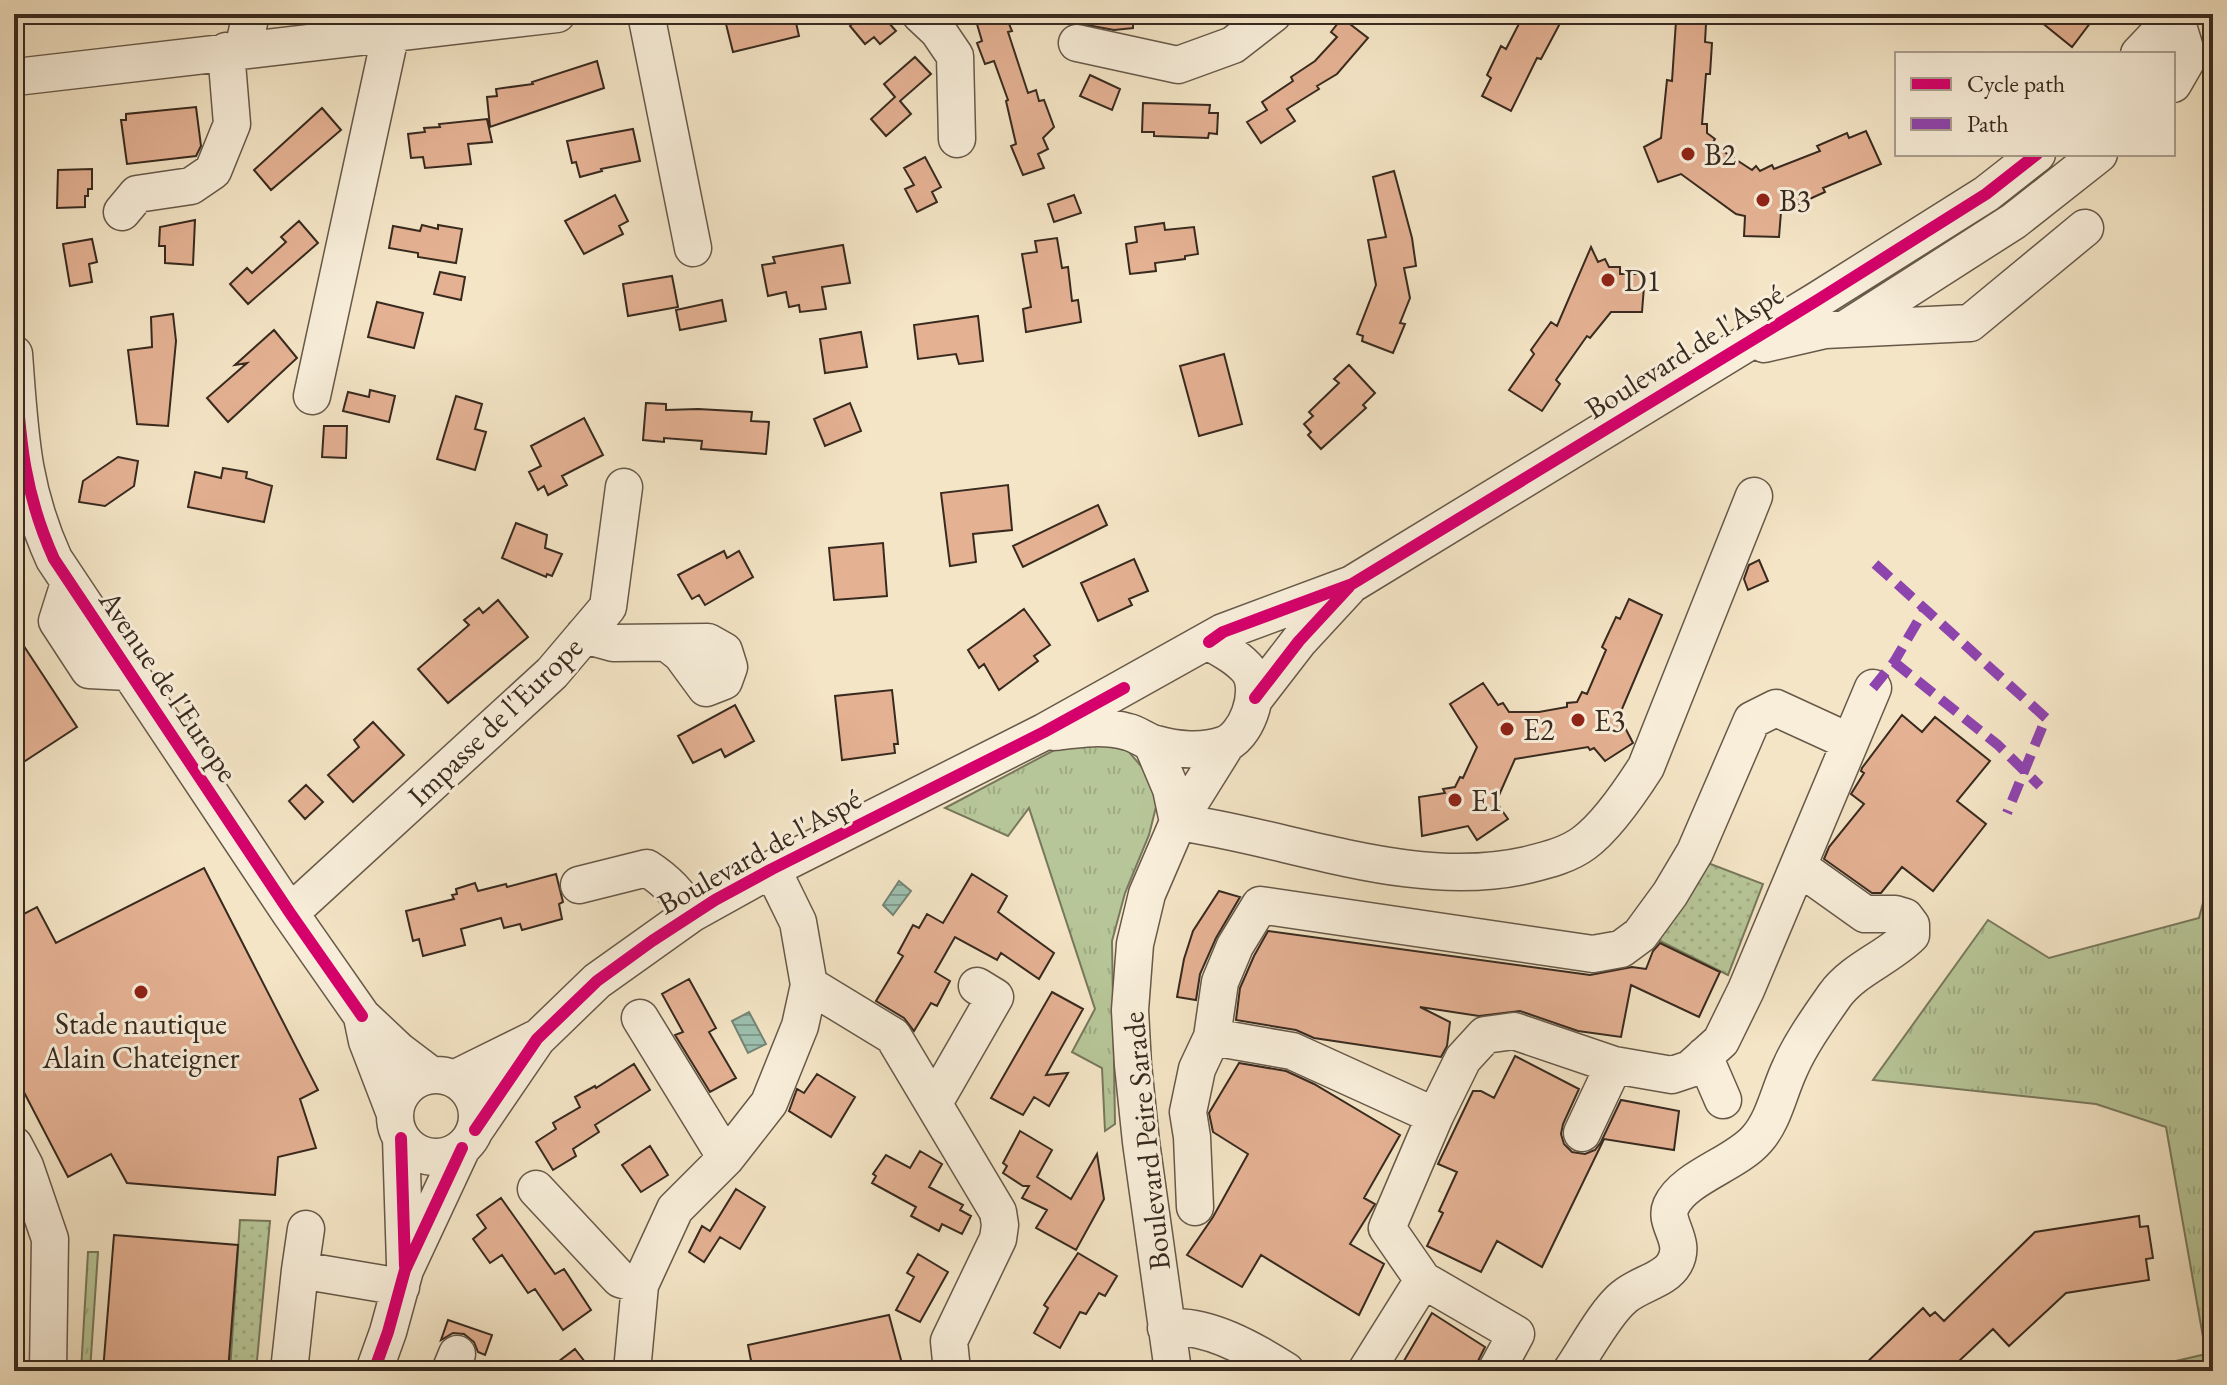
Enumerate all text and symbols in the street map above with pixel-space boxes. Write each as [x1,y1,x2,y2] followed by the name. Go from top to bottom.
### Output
[1895,52,2175,156] legend
[1967,68,2065,99] text: Cycle path
[1967,108,2009,139] text: Path
[1704,135,1737,174] place label: B2
[1679,145,1697,163] marker: B2
[1779,181,1811,220] place label: B3
[1754,191,1772,209] marker: B3
[1624,261,1661,300] place label: D1
[1599,271,1617,289] marker: D1
[1577,274,1791,428] street label: Boulevard de l'Aspé
[90,582,248,789] street label: Avenue de l'Europe
[399,628,591,814] street label: Impasse de l'Europe
[1594,701,1625,740] place label: E3
[1523,710,1555,749] place label: E2
[1569,711,1587,729] marker: E3
[1498,720,1516,738] marker: E2
[650,779,868,923] street label: Boulevard de l'Aspé
[1471,781,1502,820] place label: E1
[1446,791,1464,809] marker: E1
[132,983,150,1001] marker: Stade nautique Alain Chateigner
[42,1004,239,1077] place label: Stade nautique Alain Chateigner
[1113,1010,1179,1272] street label: Boulevard Peire Sarade

